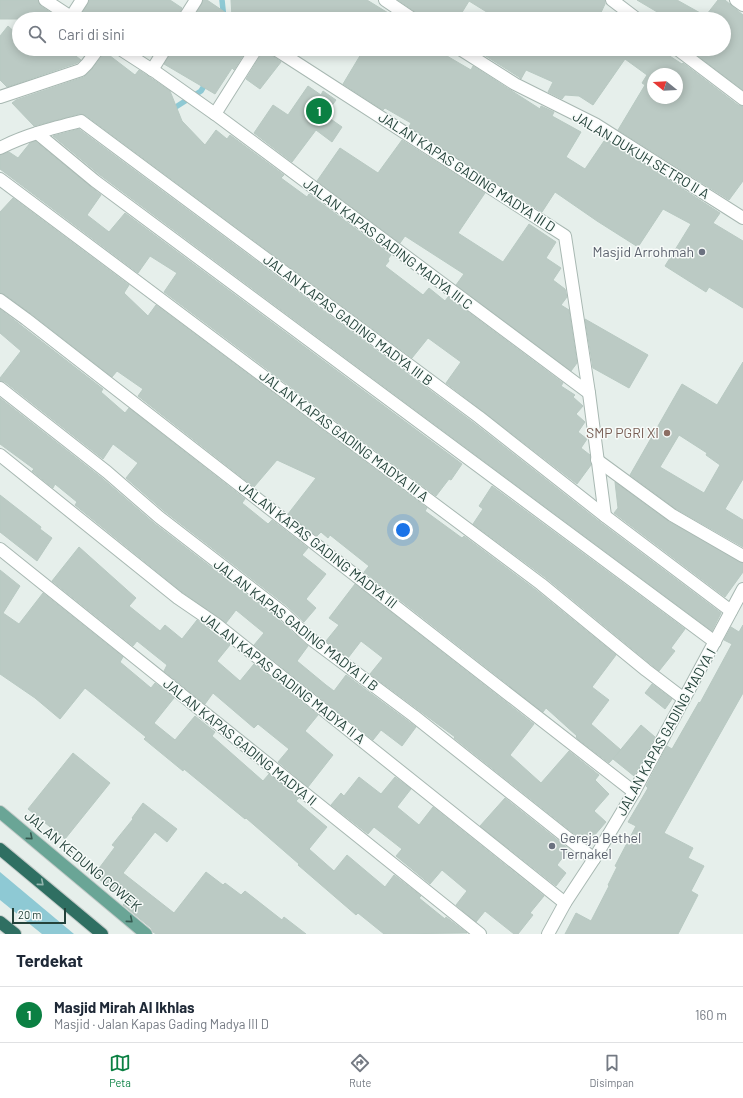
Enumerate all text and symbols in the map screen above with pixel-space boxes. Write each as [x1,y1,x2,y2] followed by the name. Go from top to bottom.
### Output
[12,12,731,56] search box
[26,23,48,45] icon: search
[58,25,125,43] text: Cari di sini
[647,68,683,104] north arrow
[306,96,332,126] pin: 1
[570,107,713,202] street label: JALAN DUKUH SETRO II A
[376,108,559,235] street label: JALAN KAPAS GADING MADYA III D
[300,174,476,313] street label: JALAN KAPAS GADING MADYA III C
[593,243,694,260] place label: Masjid Arrohmah
[697,247,707,257] marker: Masjid Arrohmah
[260,250,436,389] street label: JALAN KAPAS GADING MADYA III B
[256,366,433,505] street label: JALAN KAPAS GADING MADYA III A
[586,424,659,441] place label: SMP PGRI XI
[662,428,672,438] marker: SMP PGRI XI
[236,478,401,612] street label: JALAN KAPAS GADING MADYA III
[393,520,413,540] your location
[211,555,382,694] street label: JALAN KAPAS GADING MADYA II B
[197,609,369,747] street label: JALAN KAPAS GADING MADYA II A
[612,645,719,819] street label: JALAN KAPAS GADING MADYA I
[160,675,320,809] street label: JALAN KAPAS GADING MADYA II
[21,807,146,915] street label: JALAN KEDUNG COWEK
[560,829,641,862] place label: Gereja Bethel Ternakel
[25,832,33,839] one-way arrow
[547,841,557,851] marker: Gereja Bethel Ternakel
[36,878,43,885] one-way arrow
[12,906,66,925] scale bar
[18,908,41,921] text: 20 m
[125,916,132,923] one-way arrow
[16,950,83,970] text: Terdekat
[54,998,195,1016] text: Masjid Mirah Al Ikhlas
[27,1007,31,1023] text: 1
[695,1007,727,1023] text: 160 m
[54,1016,269,1032] text: Masjid · Jalan Kapas Gading Madya III D
[109,1052,131,1089] tab: Peta
[349,1052,371,1089] tab: Rute
[590,1052,634,1089] tab: Disimpan

